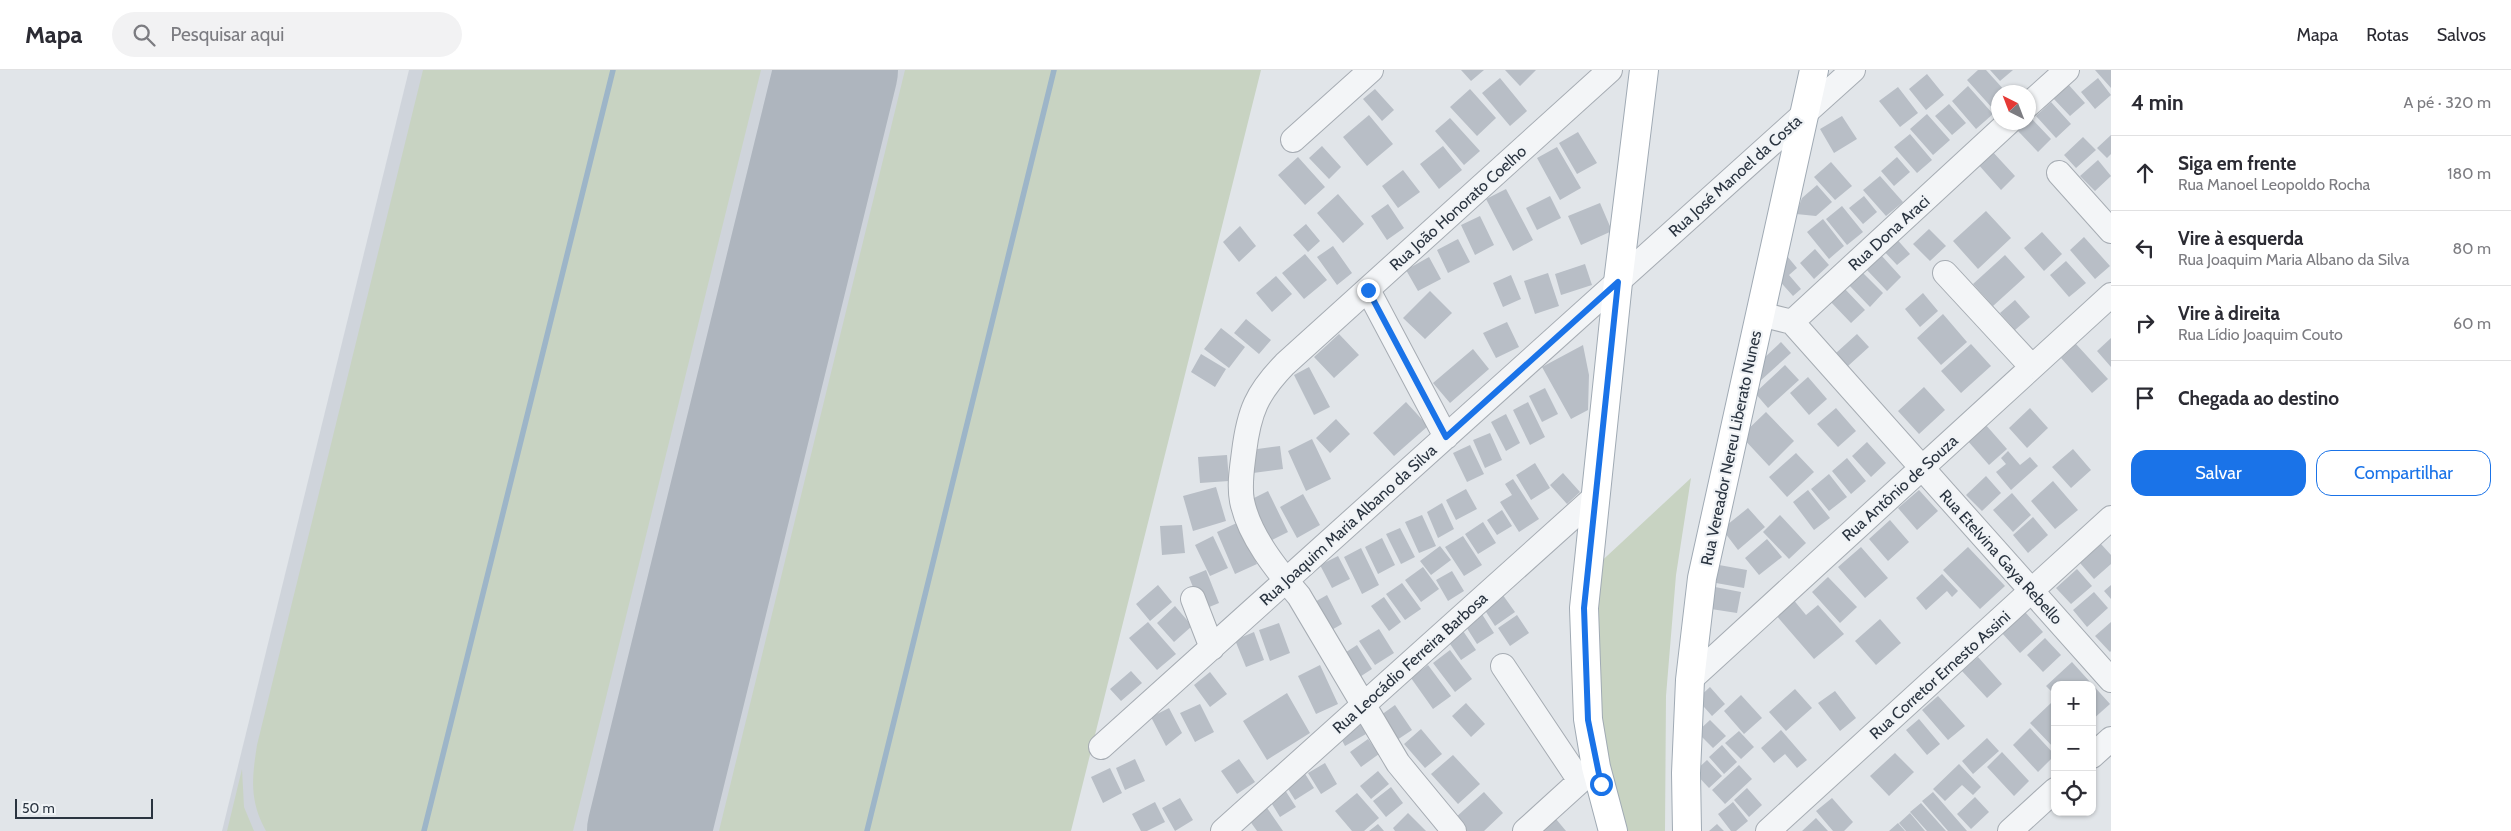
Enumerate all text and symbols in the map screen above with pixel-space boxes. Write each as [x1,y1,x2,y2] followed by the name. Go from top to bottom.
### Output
[112,12,462,57] search box
[25,20,82,49] text: Mapa
[130,21,158,49] icon: search
[170,23,284,46] text: Pesquisar aqui
[2296,24,2338,46] text: Mapa
[2366,24,2409,46] text: Rotas
[2437,24,2486,46] text: Salvos
[1991,85,2036,130] north arrow
[2131,90,2184,115] text: 4 min
[2404,93,2491,112] text: A pé · 320 m
[1665,111,1806,241] street label: Rua José Manoel da Costa
[1386,141,1530,274] street label: Rua João Honorato Coelho
[2178,152,2296,175] text: Siga em frente
[2131,159,2159,187] icon: ahead
[2447,164,2491,183] text: 180 m
[2178,175,2370,194] text: Rua Manoel Leopoldo Rocha
[1844,192,1934,274] street label: Rua Dona Araci
[2178,227,2304,250] text: Vire à esquerda
[2131,234,2159,262] icon: left
[2453,239,2491,258] text: 80 m
[2178,250,2409,269] text: Rua Joaquim Maria Albano da Silva
[1357,279,1380,302] route end
[2178,302,2280,325] text: Vire à direita
[2131,309,2159,337] icon: right
[2453,314,2491,333] text: 60 m
[2178,325,2343,344] text: Rua Lídio Joaquim Couto
[1697,329,1765,567] street label: Rua Vereador Nereu Liberato Nunes
[2131,384,2159,412] icon: arrive
[2178,387,2339,410] text: Chegada ao destino
[1838,431,1962,545] street label: Rua Antônio de Souza
[1256,440,1441,609] street label: Rua Joaquim Maria Albano da Silva
[2131,450,2306,496] button: Salvar
[2316,450,2491,496] button: Compartilhar
[1935,486,2067,628] street label: Rua Etelvina Gaya Rebello
[1329,588,1491,737] street label: Rua Leocádio Ferreira Barbosa
[1866,607,2014,743] street label: Rua Corretor Ernesto Assini
[2051,681,2096,816] map controls
[2051,681,2096,726] button: +
[2051,726,2096,771] button: −
[2051,771,2096,816] button: locate
[1590,773,1613,796] route start
[15,796,152,819] scale bar
[22,799,55,817] text: 50 m

